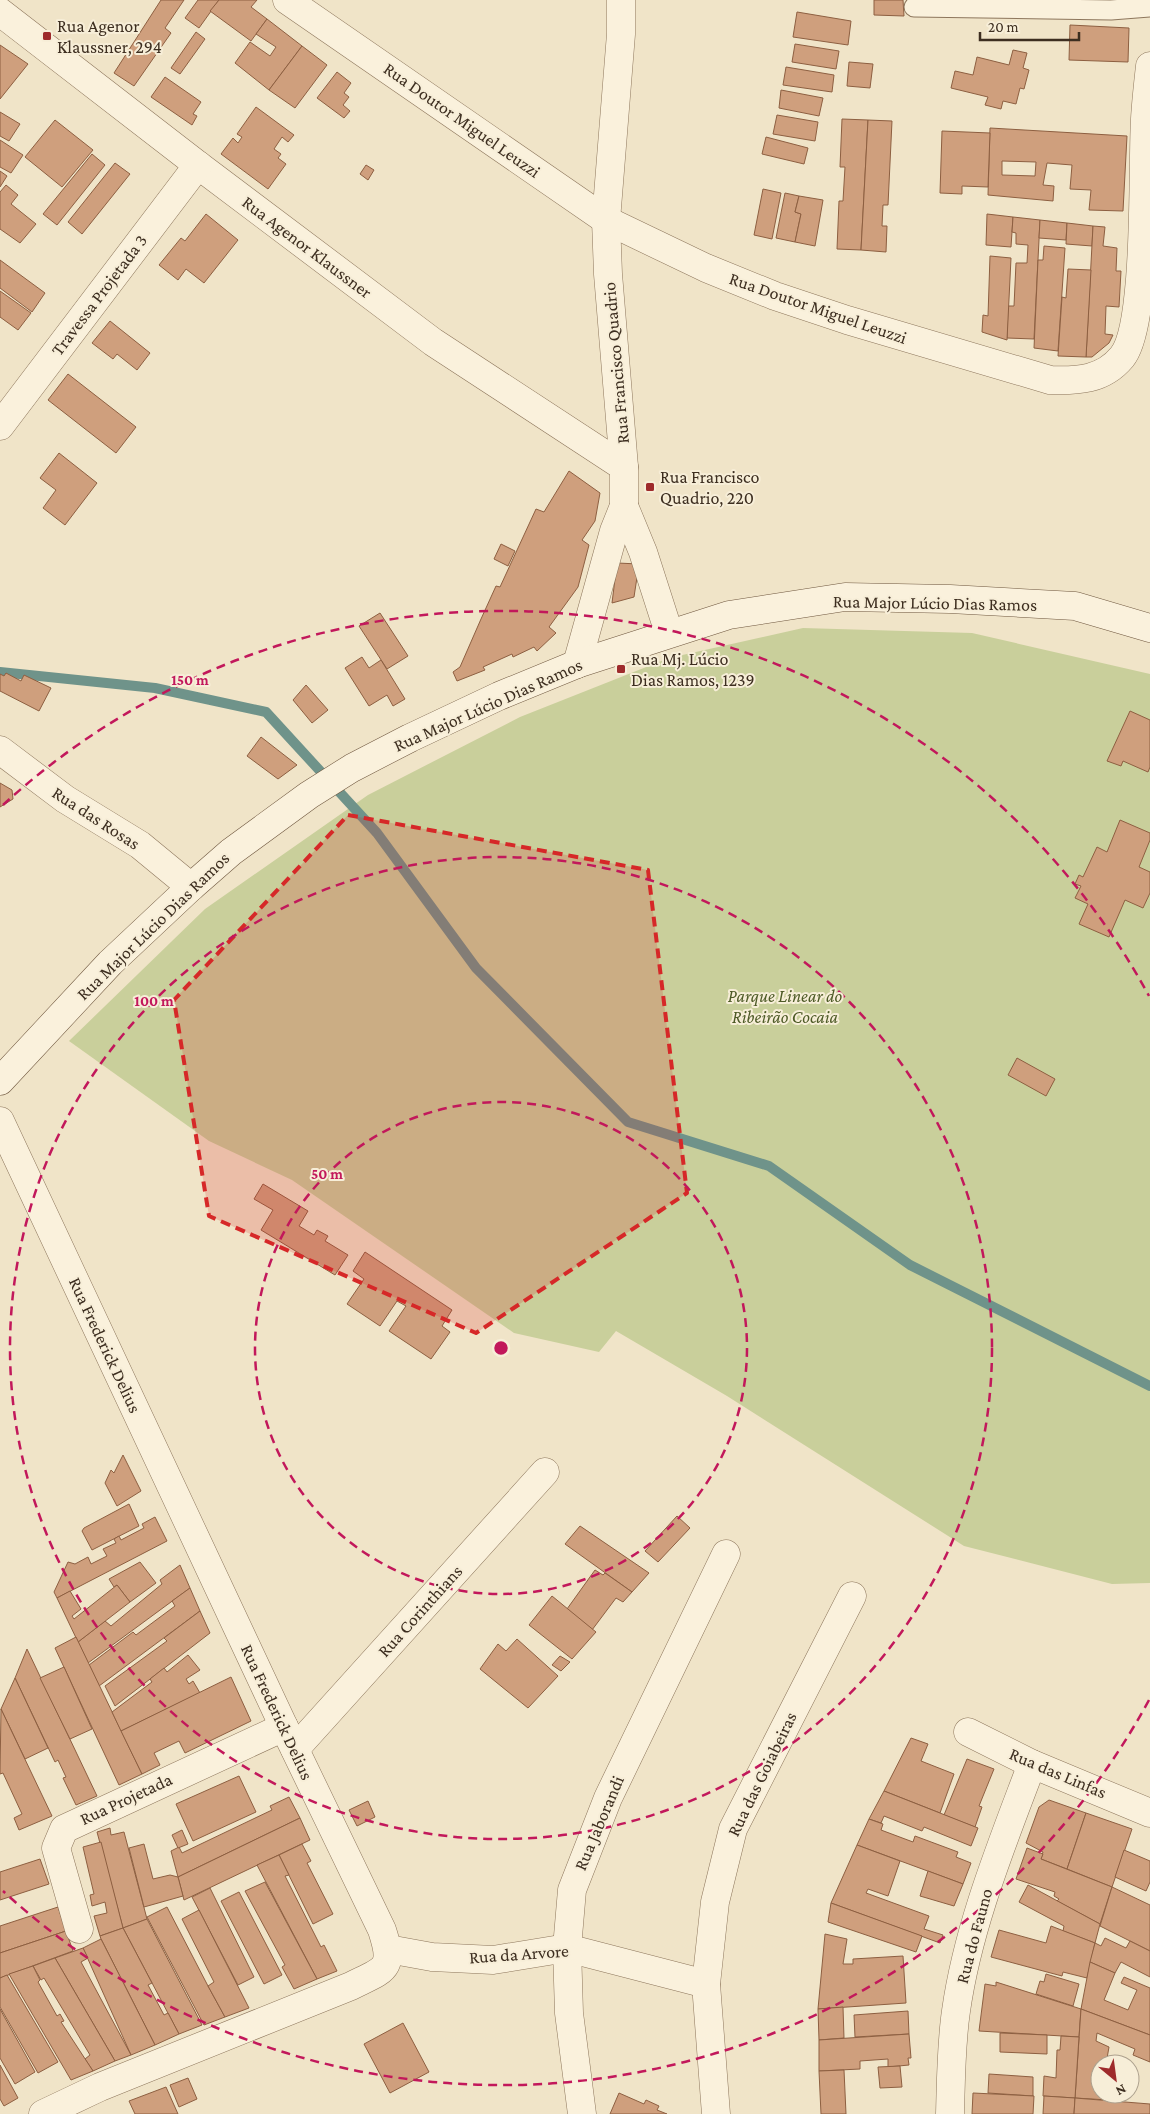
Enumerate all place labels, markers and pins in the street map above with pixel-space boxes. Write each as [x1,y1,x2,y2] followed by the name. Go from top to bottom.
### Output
[57,16,162,57] place label: Rua Agenor Klaussner, 294
[41,30,53,42] marker: Rua Agenor Klaussner, 294
[660,467,759,508] place label: Rua Francisco Quadrio, 220
[644,481,656,493] marker: Rua Francisco Quadrio, 220
[631,649,755,690] place label: Rua Mj. Lúcio Dias Ramos, 1239
[615,663,627,675] marker: Rua Mj. Lúcio Dias Ramos, 1239
[492,1339,510,1357] centre of rings

